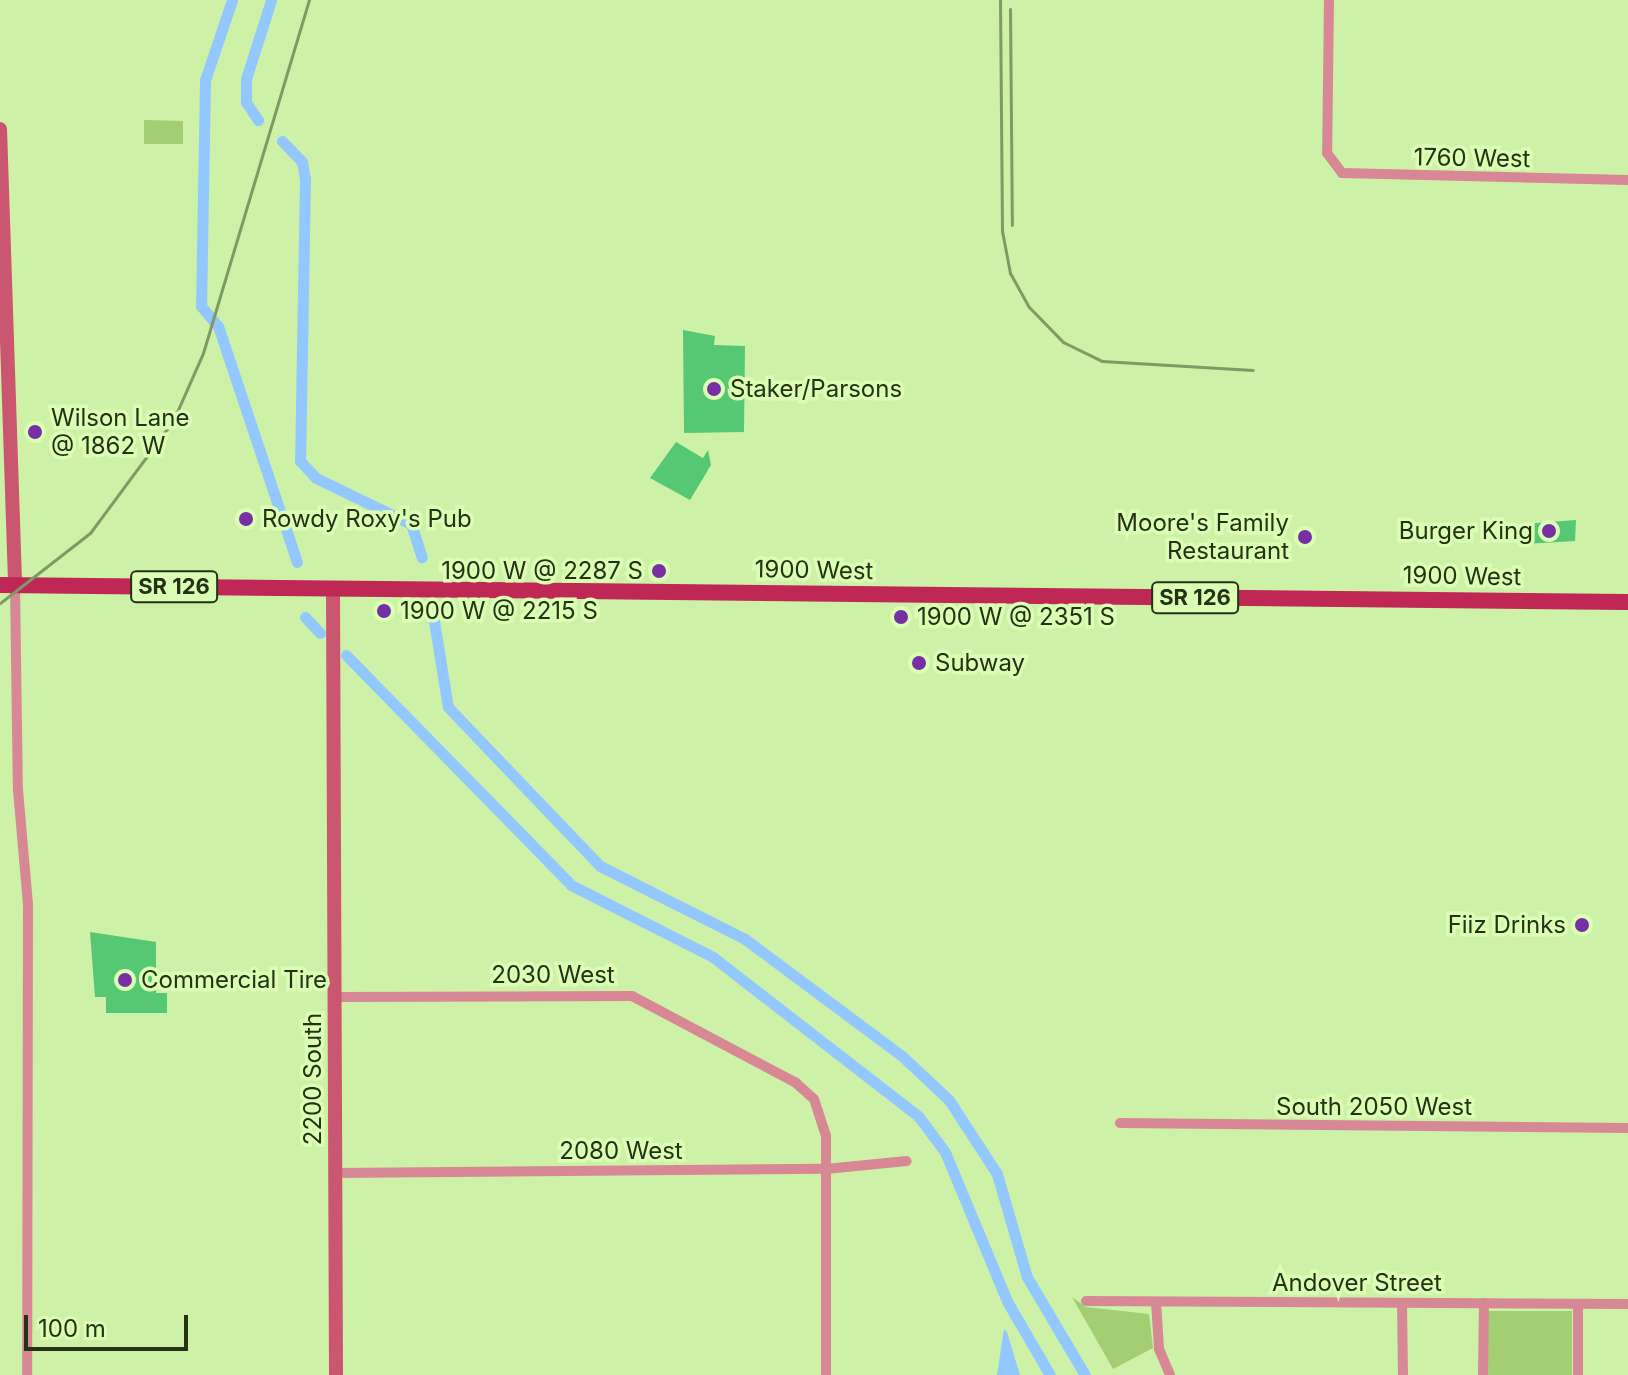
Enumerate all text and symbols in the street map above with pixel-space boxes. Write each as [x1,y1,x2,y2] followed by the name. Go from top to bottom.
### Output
[1413,143,1531,173] street label: 1760 West
[730,375,902,403] place label: Staker/Parsons
[705,380,723,398] marker: Staker/Parsons
[51,404,189,460] place label: Wilson Lane @ 1862 W
[26,423,44,441] marker: Wilson Lane @ 1862 W
[262,505,472,533] place label: Rowdy Roxy's Pub
[1116,509,1289,565] place label: Moore's Family Restaurant
[237,510,255,528] marker: Rowdy Roxy's Pub
[1399,517,1533,545] place label: Burger King
[1540,522,1558,540] marker: Burger King
[1296,528,1314,546] marker: Moore's Family Restaurant
[754,555,874,585] street label: 1900 West
[441,557,643,585] place label: 1900 W @ 2287 S
[1402,561,1522,591] street label: 1900 West
[650,562,668,580] marker: 1900 W @ 2287 S
[130,569,218,605] road number: SR 126
[1151,580,1239,616] road number: SR 126
[400,597,598,625] place label: 1900 W @ 2215 S
[375,602,393,620] marker: 1900 W @ 2215 S
[917,603,1115,631] place label: 1900 W @ 2351 S
[892,608,910,626] marker: 1900 W @ 2351 S
[935,649,1025,677] place label: Subway
[910,654,928,672] marker: Subway
[1448,911,1566,939] place label: Fiiz Drinks
[1573,916,1591,934] marker: Fiiz Drinks
[491,961,615,989] street label: 2030 West
[141,966,327,994] place label: Commercial Tire
[116,971,134,989] marker: Commercial Tire
[299,1013,327,1145] street label: 2200 South
[1276,1093,1472,1121] street label: South 2050 West
[559,1137,683,1165] street label: 2080 West
[1272,1269,1442,1297] street label: Andover Street
[28,1299,192,1349] scale bar
[38,1314,106,1343] text: 100 m

